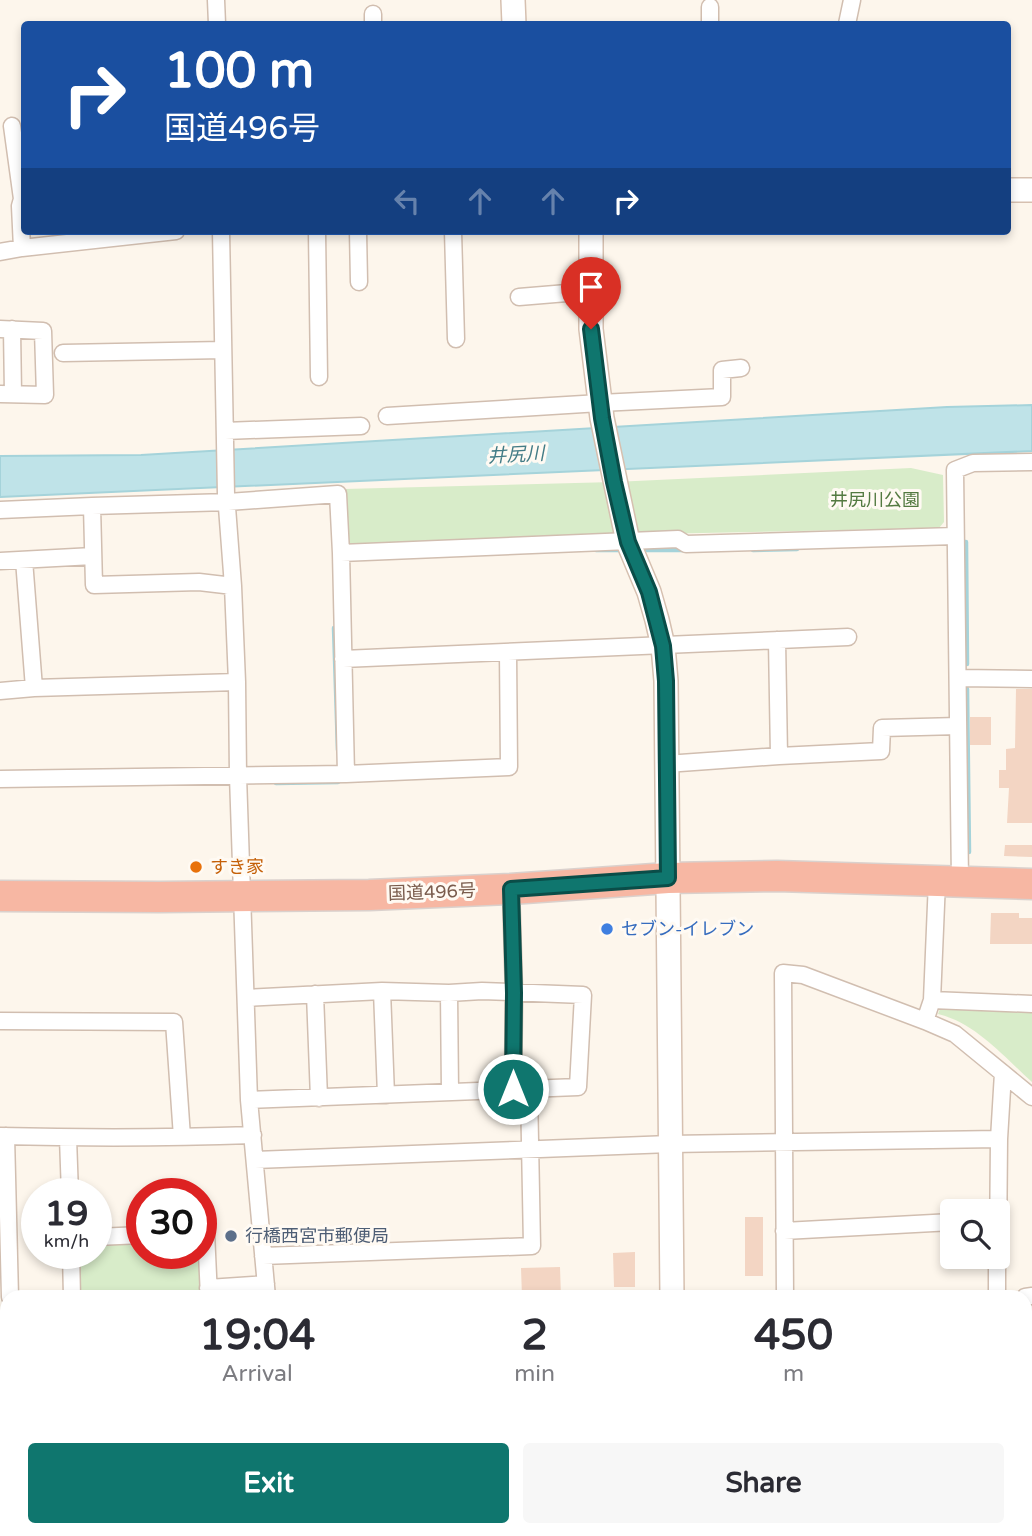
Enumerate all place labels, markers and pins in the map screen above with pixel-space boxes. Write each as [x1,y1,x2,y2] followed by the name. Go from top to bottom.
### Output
[561,257,621,329] pin
[210,856,264,878] place label: すき家
[188,859,204,875] marker: すき家
[621,918,754,940] place label: セブン-イレブン
[599,921,615,937] marker: セブン-イレブン
[245,1225,389,1247] place label: 行橋西宮市郵便局
[223,1228,239,1244] marker: 行橋西宮市郵便局

